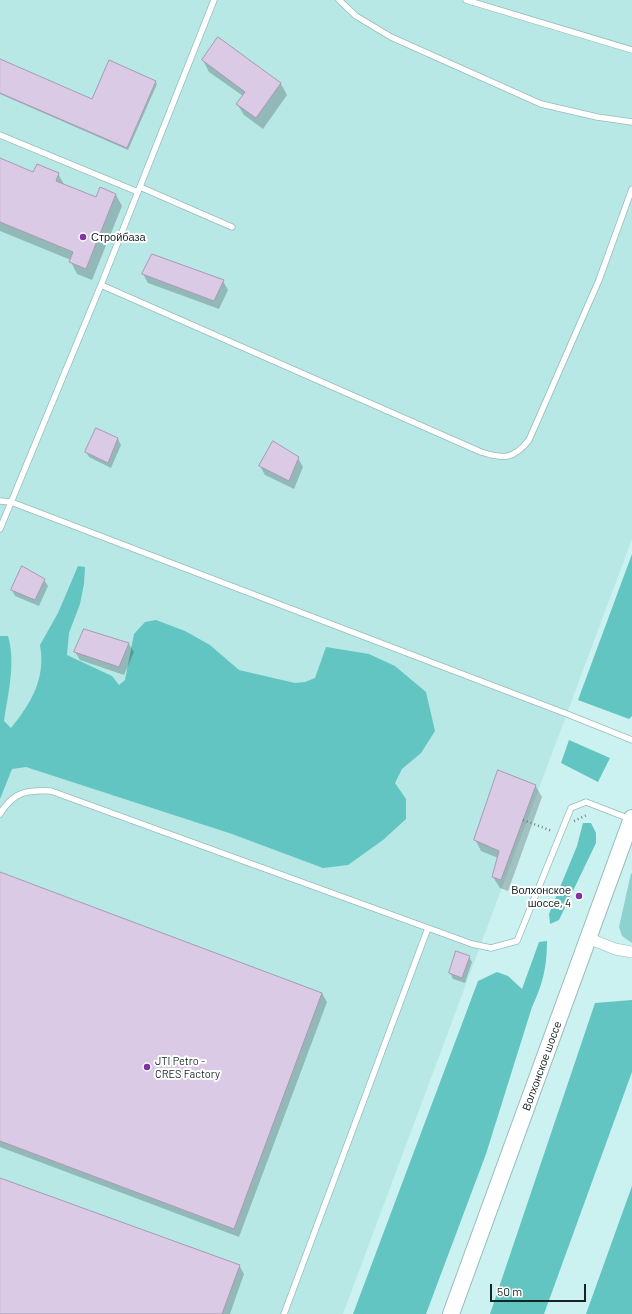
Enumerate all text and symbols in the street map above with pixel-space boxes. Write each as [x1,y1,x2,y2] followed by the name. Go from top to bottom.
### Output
[91,230,146,244] place label: Стройбаза
[78,232,88,242] marker: Стройбаза
[511,883,571,909] place label: Волхонское шоссе, 4
[574,891,584,901] marker: Волхонское шоссе, 4
[520,1020,564,1112] street label: Волхонское шоссе
[155,1054,220,1080] place label: JTI Petro - CRES Factory
[142,1062,152,1072] marker: JTI Petro - CRES Factory
[492,1276,588,1302] scale bar
[497,1284,522,1298] text: 50 m

